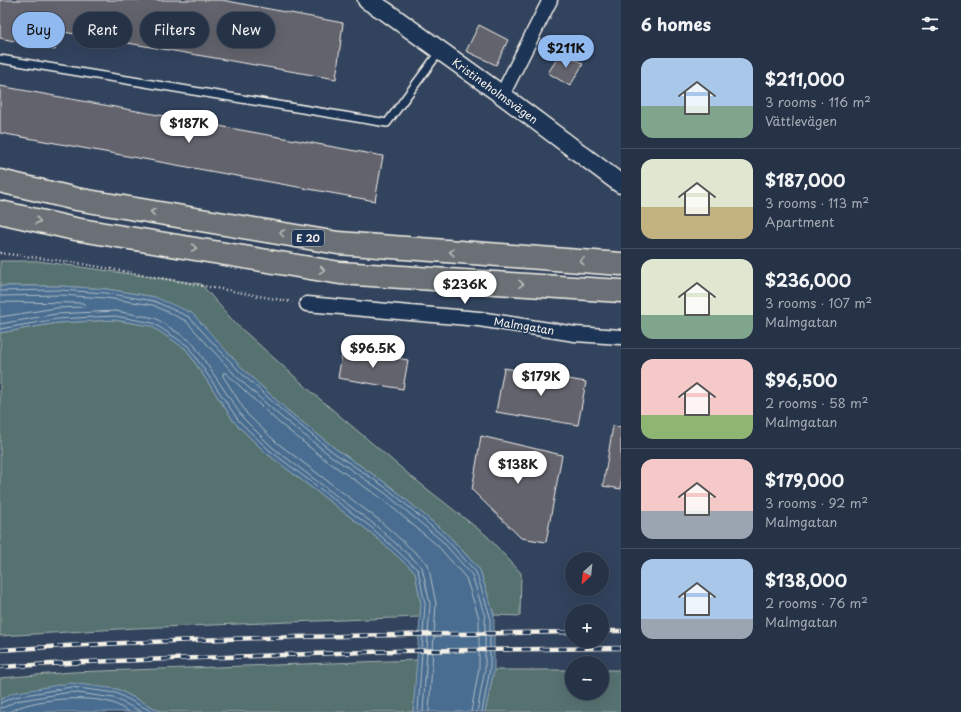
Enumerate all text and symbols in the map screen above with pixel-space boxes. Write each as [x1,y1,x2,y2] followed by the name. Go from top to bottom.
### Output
[641,11,711,37] text: 6 homes
[12,12,65,48] chip: Buy
[73,12,132,48] chip: Rent
[140,12,209,48] chip: Filters
[217,12,275,48] chip: New
[919,13,941,35] icon: filters
[538,35,594,69] pin: $211K
[547,38,585,57] text: $211K
[449,54,542,128] street label: Kristineholmsvägen
[765,66,845,92] text: $211,000
[673,74,721,122] icon: home
[765,92,871,111] text: 3 rooms · 116 m²
[161,110,217,144] pin: $187K
[765,111,837,130] text: Vättlevägen
[169,113,209,132] text: $187K
[765,167,845,193] text: $187,000
[673,175,721,223] icon: home
[765,193,869,212] text: 3 rooms · 113 m²
[150,208,156,217] one-way arrow
[765,212,834,231] text: Apartment
[35,216,41,224] one-way arrow
[279,229,285,238] one-way arrow
[292,230,324,246] road number: E 20
[191,244,197,252] one-way arrow
[449,247,456,256] one-way arrow
[579,257,585,266] one-way arrow
[319,265,325,274] one-way arrow
[765,267,851,293] text: $236,000
[437,271,493,305] pin: $236K
[443,274,487,293] text: $236K
[673,275,721,323] icon: home
[518,280,524,289] one-way arrow
[765,293,872,312] text: 3 rooms · 107 m²
[493,312,556,339] street label: Malmgatan
[765,312,837,331] text: Malmgatan
[340,335,406,369] pin: $96.5K
[350,338,396,357] text: $96.5K
[513,363,569,397] pin: $179K
[522,366,560,385] text: $179K
[765,367,837,393] text: $96,500
[673,375,721,423] icon: home
[765,393,868,412] text: 2 rooms · 58 m²
[765,412,837,431] text: Malmgatan
[490,451,546,485] pin: $138K
[498,454,538,473] text: $138K
[765,467,844,493] text: $179,000
[673,475,721,523] icon: home
[765,493,868,512] text: 3 rooms · 92 m²
[765,512,837,531] text: Malmgatan
[565,552,609,596] north arrow
[565,552,609,700] map controls
[765,567,847,593] text: $138,000
[673,575,721,623] icon: home
[765,593,868,612] text: 2 rooms · 76 m²
[565,604,609,648] button: +
[765,612,837,631] text: Malmgatan
[565,656,609,700] button: −

